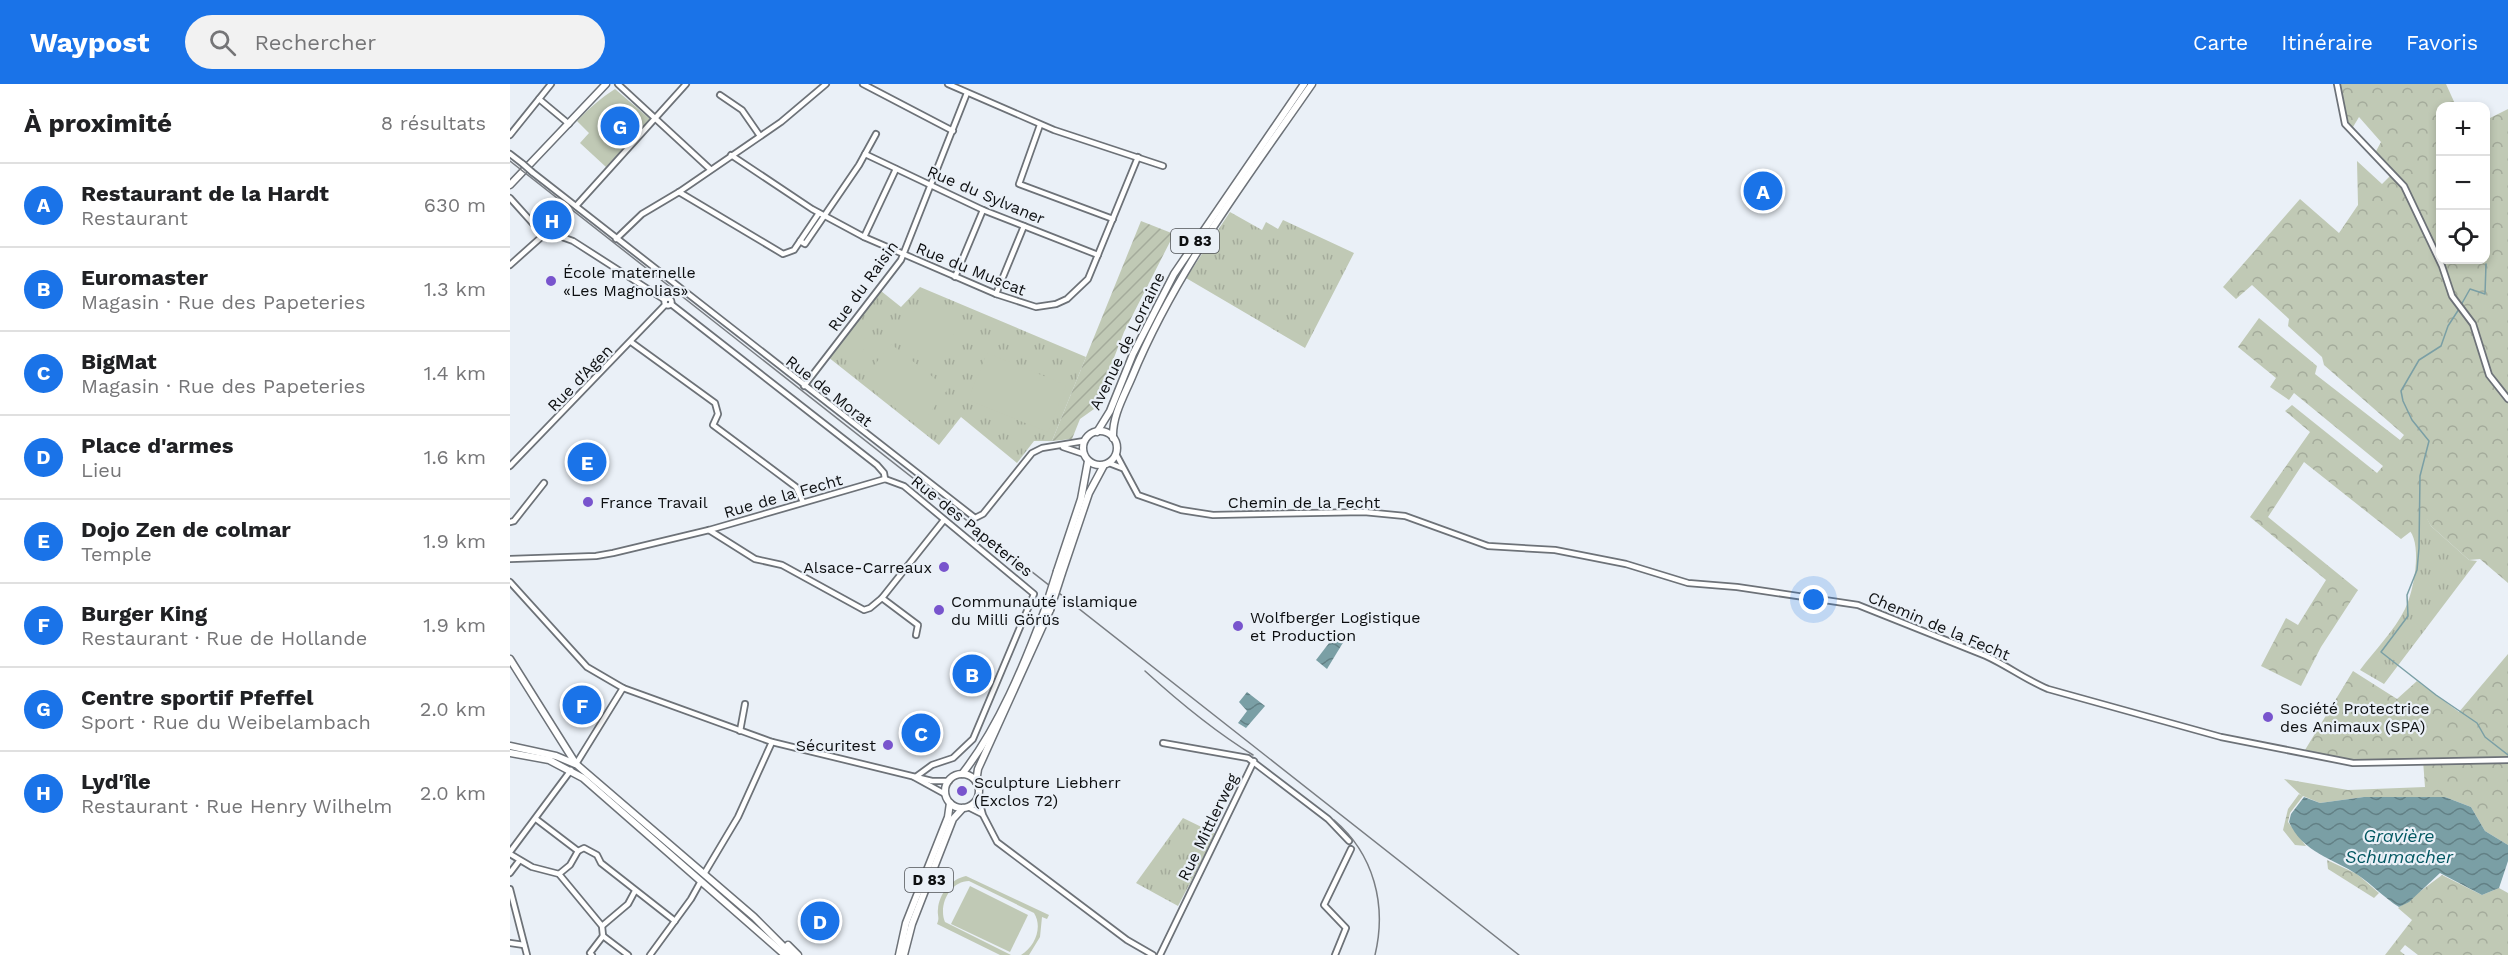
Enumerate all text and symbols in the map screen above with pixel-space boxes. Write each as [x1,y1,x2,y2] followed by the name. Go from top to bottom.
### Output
[185,15,605,69] search box
[30,26,149,59] text: Waypost
[206,26,239,59] icon: search
[254,30,376,55] text: Rechercher
[2193,30,2248,55] text: Carte
[2281,30,2373,55] text: Itinéraire
[2406,30,2478,55] text: Favoris
[2436,102,2490,264] map controls
[2436,102,2490,156] button: +
[600,104,640,148] pin: G
[24,108,172,138] text: À proximité
[381,111,486,135] text: 8 résultats
[2436,156,2490,210] button: −
[924,162,1048,229] street label: Rue du Sylvaner
[1744,168,1782,214] pin: A
[81,181,329,206] text: Restaurant de la Hardt
[37,193,50,217] text: A
[424,193,486,217] text: 630 m
[532,198,572,242] pin: H
[81,206,188,230] text: Restaurant
[2436,210,2490,264] button: locate
[1171,229,1219,253] road number: D 83
[824,237,902,335] street label: Rue du Raisin
[913,238,1029,300] street label: Rue du Muscat
[563,263,696,300] place label: École maternelle «Les Magnolias»
[81,265,208,290] text: Euromaster
[1085,269,1169,413] street label: Avenue de Lorraine
[544,274,558,288] marker: École maternelle «Les Magnolias»
[37,277,50,301] text: B
[424,277,486,301] text: 1.3 km
[81,290,366,314] text: Magasin · Rue des Papeteries
[544,341,616,415] street label: Rue d'Agen
[81,349,157,374] text: BigMat
[782,351,876,431] street label: Rue de Morat
[37,361,50,385] text: C
[424,361,486,385] text: 1.4 km
[81,374,366,398] text: Magasin · Rue des Papeteries
[81,433,233,458] text: Place d'armes
[568,440,607,484] pin: E
[36,445,51,469] text: D
[424,445,486,469] text: 1.6 km
[81,458,122,482] text: Lieu
[722,470,845,522] street label: Rue de la Fecht
[908,471,1036,581] street label: Rue des Papeteries
[600,493,708,512] place label: France Travail
[1228,493,1380,512] street label: Chemin de la Fecht
[581,495,595,509] marker: France Travail
[81,517,291,542] text: Dojo Zen de colmar
[37,529,50,553] text: E
[423,529,486,553] text: 1.9 km
[81,542,152,566] text: Temple
[803,558,932,577] place label: Alsace-Carreaux
[937,560,951,574] marker: Alsace-Carreaux
[1799,585,1828,614] your location
[1865,587,2013,665] street label: Chemin de la Fecht
[951,592,1137,629] place label: Communauté islamique du Milli Görüs
[81,601,207,626] text: Burger King
[932,603,946,617] marker: Communauté islamique du Milli Görüs
[1250,608,1421,645] place label: Wolfberger Logistique et Production
[37,613,50,637] text: F
[423,613,486,637] text: 1.9 km
[1231,619,1245,633] marker: Wolfberger Logistique et Production
[81,626,367,650] text: Restaurant · Rue de Hollande
[952,652,992,696] pin: B
[562,682,602,728] pin: F
[81,685,313,710] text: Centre sportif Pfeffel
[36,697,51,721] text: G
[420,697,486,721] text: 2.0 km
[2280,699,2430,736] place label: Société Protectrice des Animaux (SPA)
[81,710,371,734] text: Sport · Rue du Weibelambach
[902,710,940,756] pin: C
[2261,710,2275,724] marker: Société Protectrice des Animaux (SPA)
[796,736,876,755] place label: Sécuritest
[881,738,895,752] marker: Sécuritest
[81,769,151,794] text: Lyd'île
[1174,770,1242,884] street label: Rue Mittlerweg
[974,773,1121,810] place label: Sculpture Liebherr (Exclos 72)
[36,781,51,805] text: H
[420,781,486,805] text: 2.0 km
[955,784,969,798] marker: Sculpture Liebherr (Exclos 72)
[81,794,392,818] text: Restaurant · Rue Henry Wilhelm
[2345,825,2454,867] water label: Gravière Schumacher
[905,868,953,892] road number: D 83
[800,898,840,944] pin: D

